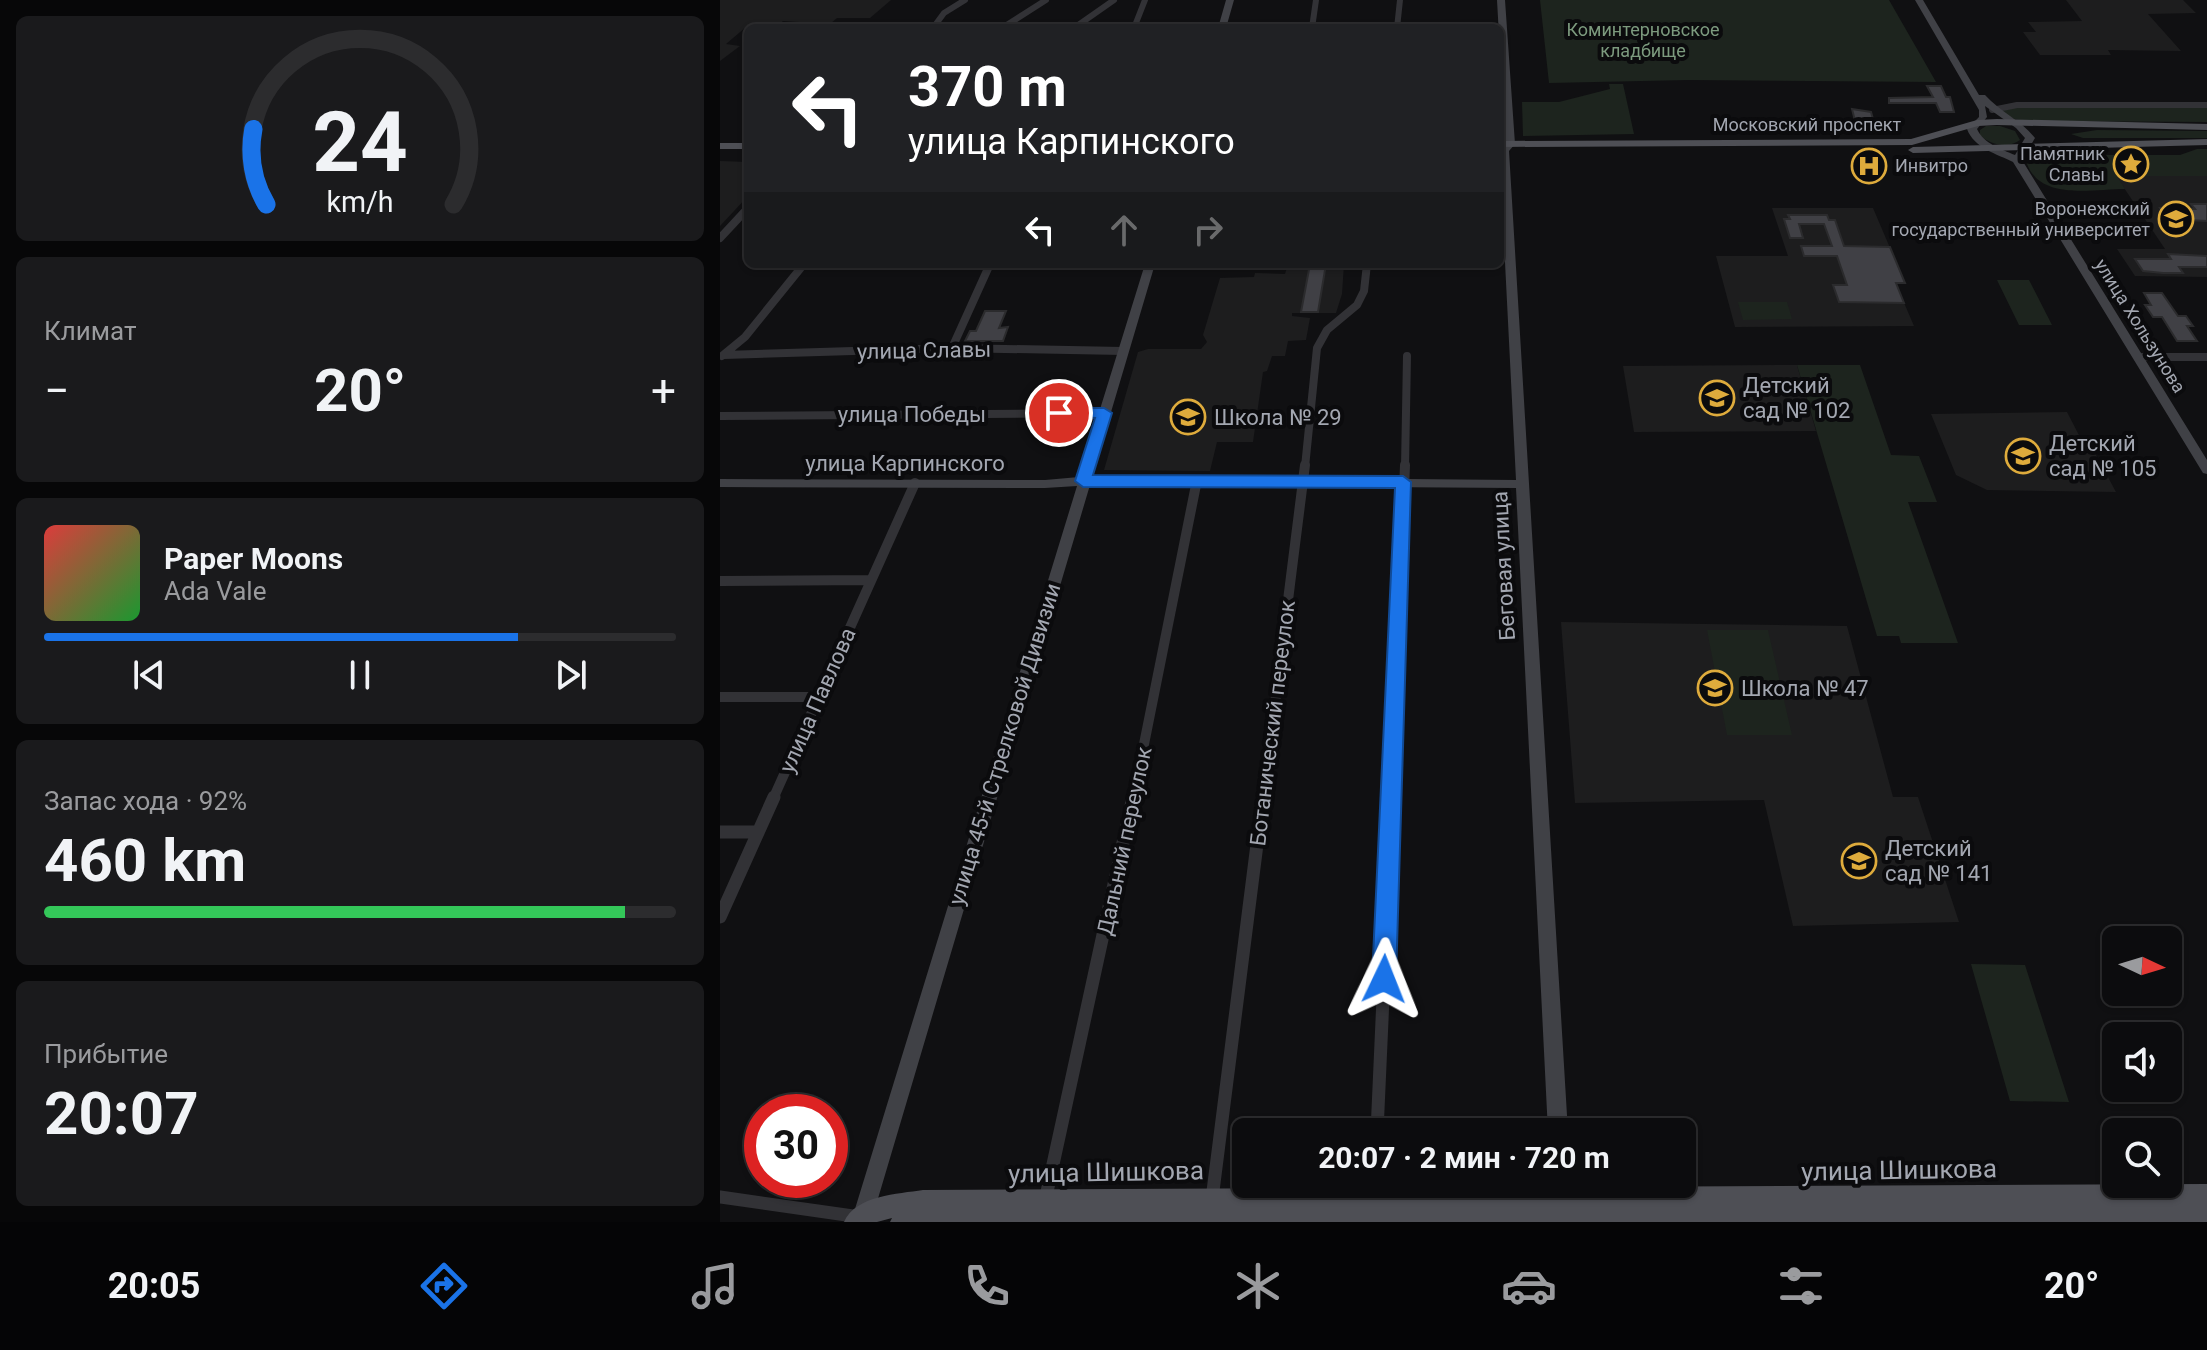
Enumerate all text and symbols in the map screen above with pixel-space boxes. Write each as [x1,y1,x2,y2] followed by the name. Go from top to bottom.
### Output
[1566,19,1720,61] park label: Коминтерновское кладбище
[908,54,1067,120] text: 370 m
[776,56,880,160] icon: left
[312,93,408,190] text: 24
[1713,114,1902,135] street label: Московский проспект
[908,121,1235,163] text: улица Карпинского
[2020,143,2105,185] place label: Памятник Славы
[2112,145,2150,183] place icon: Памятник Славы
[1850,147,1888,185] hospital icon: Инвитро
[1895,155,1968,176] place label: Инвитро
[326,185,394,219] text: km/h
[1892,198,2150,240] place label: Воронежский государственный университет
[2157,200,2195,238] school or university icon: Воронежский государственный университет
[1018,208,1062,252] icon: left
[1102,208,1146,252] icon: ahead
[1186,208,1230,252] icon: right
[2091,255,2190,396] street label: улица Хользунова
[44,316,136,346] text: Климат
[857,337,991,364] street label: улица Славы
[314,355,406,426] text: 20°
[44,365,69,417] text: −
[651,365,676,417] text: +
[1743,373,1850,423] place label: Детский сад № 102
[1025,379,1093,447] pin
[1698,379,1736,417] school or university icon: Детский сад № 102
[1037,391,1081,435] icon: arrive
[1169,398,1207,436] school or university icon: Школа № 29
[838,402,986,427] street label: улица Победы
[1214,405,1342,430] place label: Школа № 29
[2049,431,2156,481] place label: Детский сад № 105
[2004,437,2042,475] school or university icon: Детский сад № 105
[805,451,1005,476] street label: улица Карпинского
[1487,491,1520,641] street label: Беговая улица
[164,541,343,576] text: Paper Moons
[164,576,266,606] text: Ada Vale
[944,580,1065,908] street label: улица 45-й Стрелковой Дивизии
[1245,599,1300,847] street label: Ботанический переулок
[774,624,861,777] street label: улица Павлова
[127,653,171,697] icon: previous
[338,653,382,697] icon: pause
[549,653,593,697] icon: next
[1696,669,1734,707] school or university icon: Школа № 47
[1741,676,1869,701] place label: Школа № 47
[1092,744,1157,938] street label: Дальний переулок
[44,786,247,816] text: Запас хода · 92%
[44,825,246,896] text: 460 km
[1885,836,1992,886] place label: Детский сад № 141
[1840,842,1878,880] school or university icon: Детский сад № 141
[2102,926,2182,1006] north arrow
[2102,926,2182,1198] map controls
[1342,937,1426,1021] position arrow
[2102,1022,2182,1102] button: sound
[44,1039,168,1069] text: Прибытие
[44,1078,199,1149] text: 20:07
[744,1094,848,1198] speed limit sign: 30
[2102,1118,2182,1198] button: search
[1318,1140,1610,1175] text: 20:07 · 2 мин · 720 m
[1801,1153,1997,1187] street label: улица Шишкова
[1008,1155,1204,1189] street label: улица Шишкова
[416,1258,472,1314] icon: directions
[687,1258,743,1314] icon: music
[959,1258,1015,1314] icon: phone
[1230,1258,1286,1314] icon: climate
[1501,1258,1557,1314] icon: car
[1773,1258,1829,1314] icon: filters
[108,1265,200,1307] text: 20:05
[2044,1265,2099,1307] text: 20°

